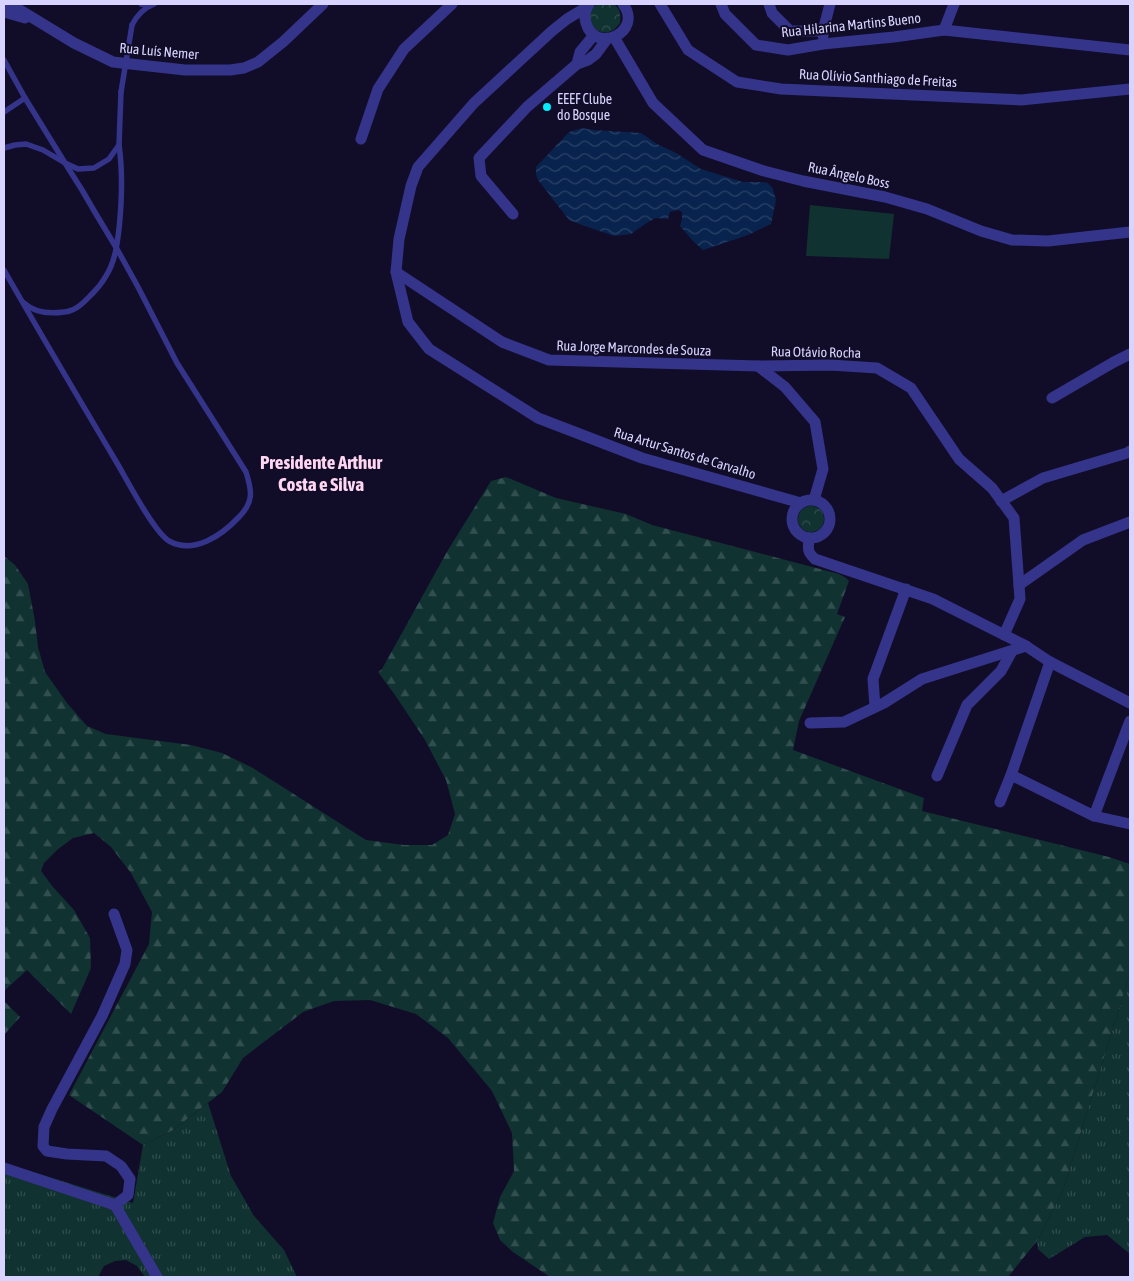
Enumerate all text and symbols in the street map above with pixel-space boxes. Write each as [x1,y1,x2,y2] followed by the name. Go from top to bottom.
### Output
[780,10,922,40] street label: Rua Hilarina Martins Bueno
[119,40,200,63] street label: Rua Luís Nemer
[799,66,957,90] street label: Rua Olívio Santhiago de Freitas
[557,91,612,123] place label: EEEF Clube do Bosque
[541,101,553,113] marker: EEEF Clube do Bosque
[807,159,891,191] street label: Rua Ângelo Boss
[556,337,712,359] street label: Rua Jorge Marcondes de Souza
[771,343,861,361] street label: Rua Otávio Rocha
[612,424,758,482] street label: Rua Artur Santos de Carvalho
[260,451,382,495] district label: Presidente Arthur Costa e Silva

